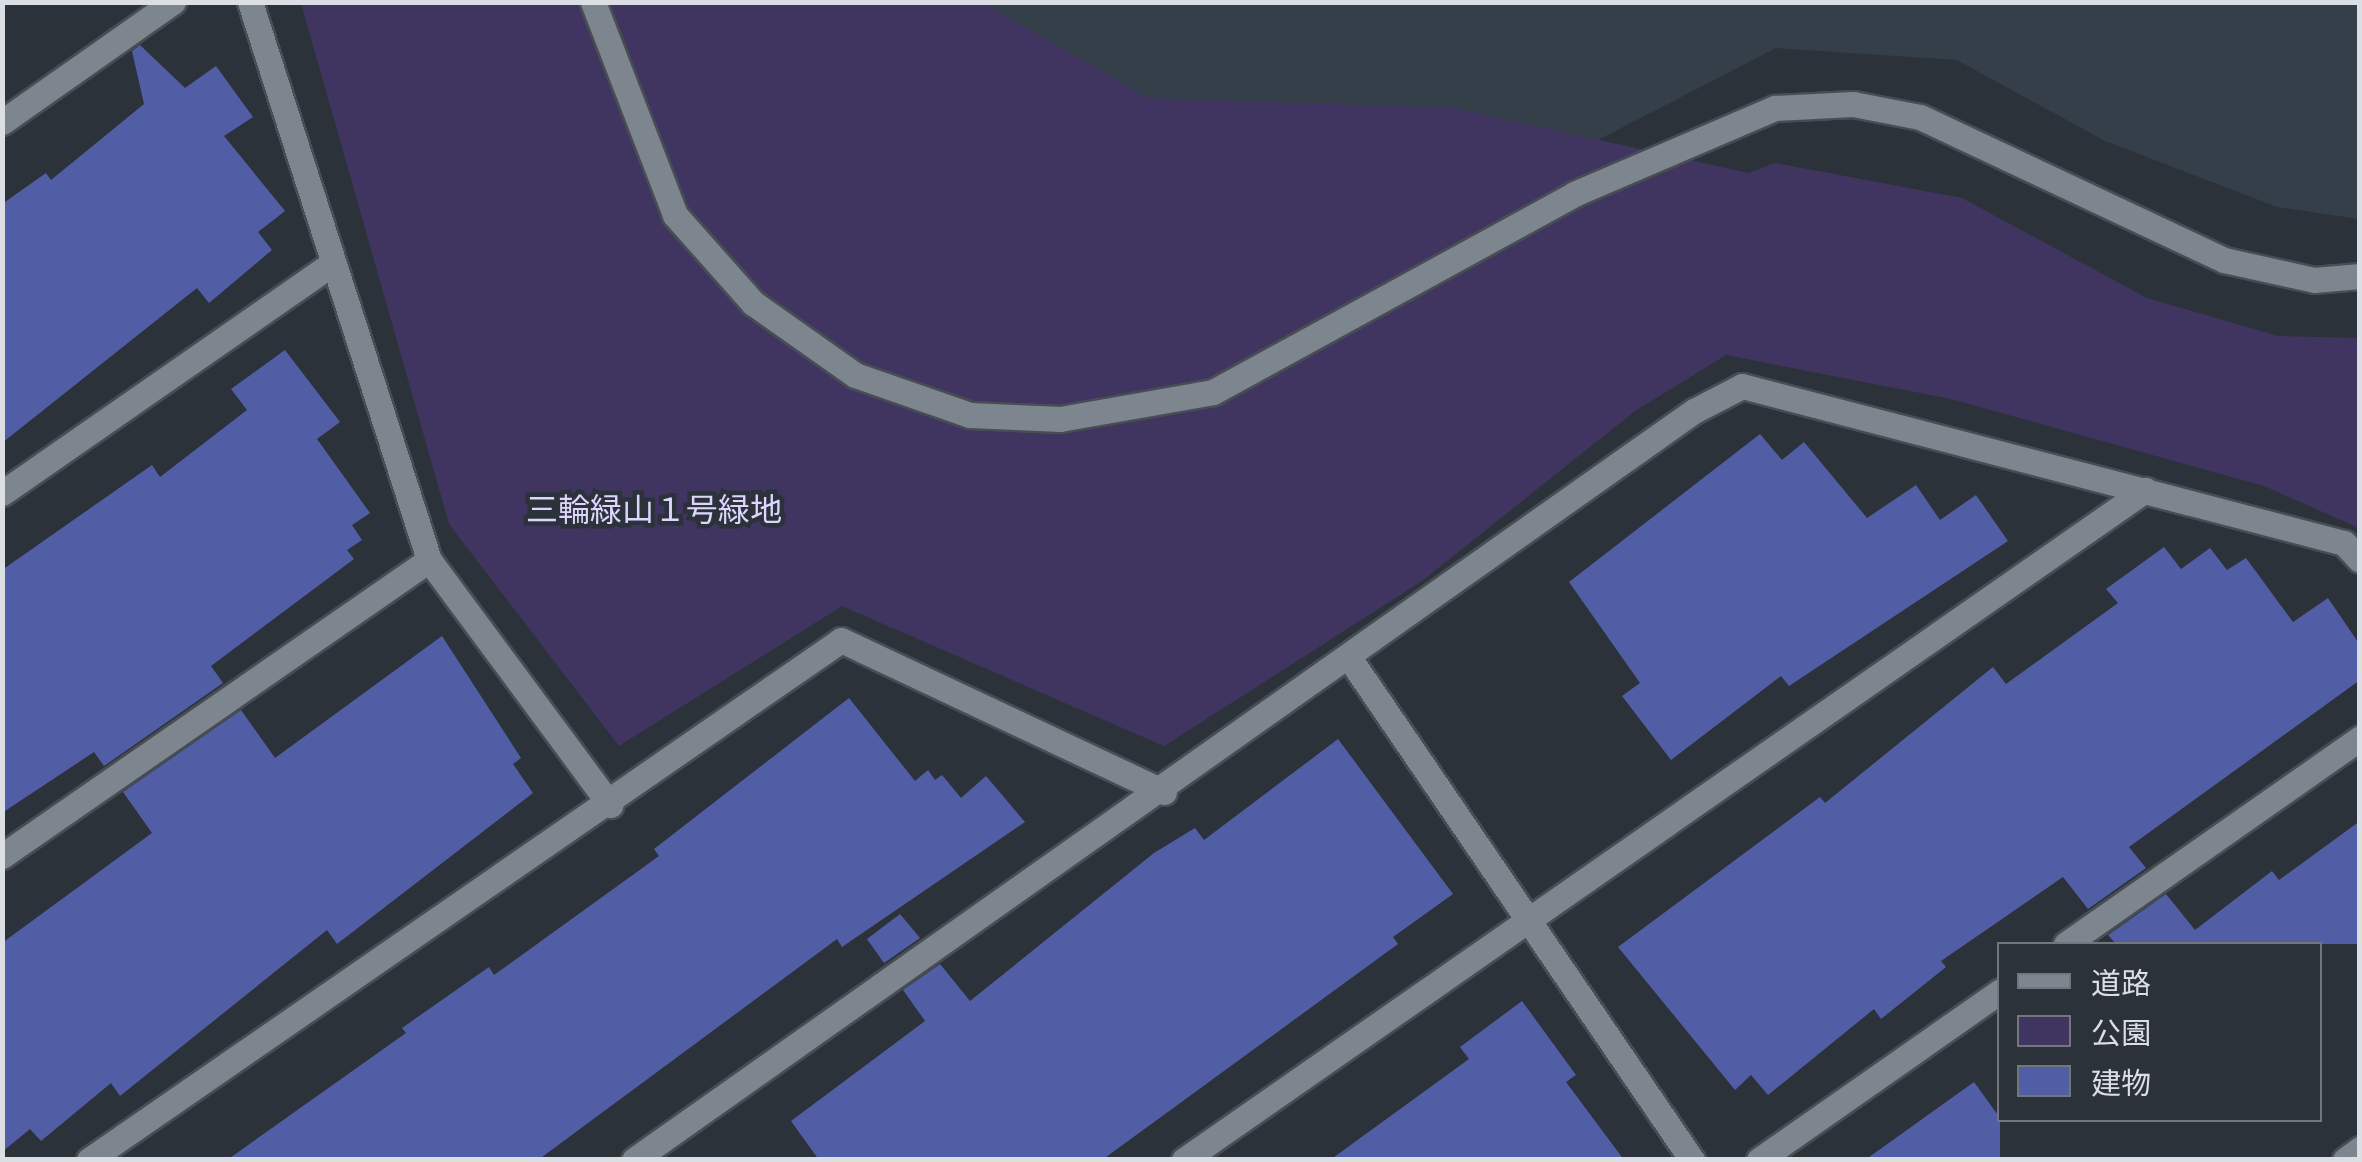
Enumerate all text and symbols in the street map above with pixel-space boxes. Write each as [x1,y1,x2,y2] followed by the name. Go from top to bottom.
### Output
[526,491,782,529] park label: 三輪緑山１号緑地
[1997,942,2322,1122] legend
[2091,964,2151,1003] text: 道路
[2091,1014,2151,1053] text: 公園
[2091,1064,2151,1103] text: 建物

